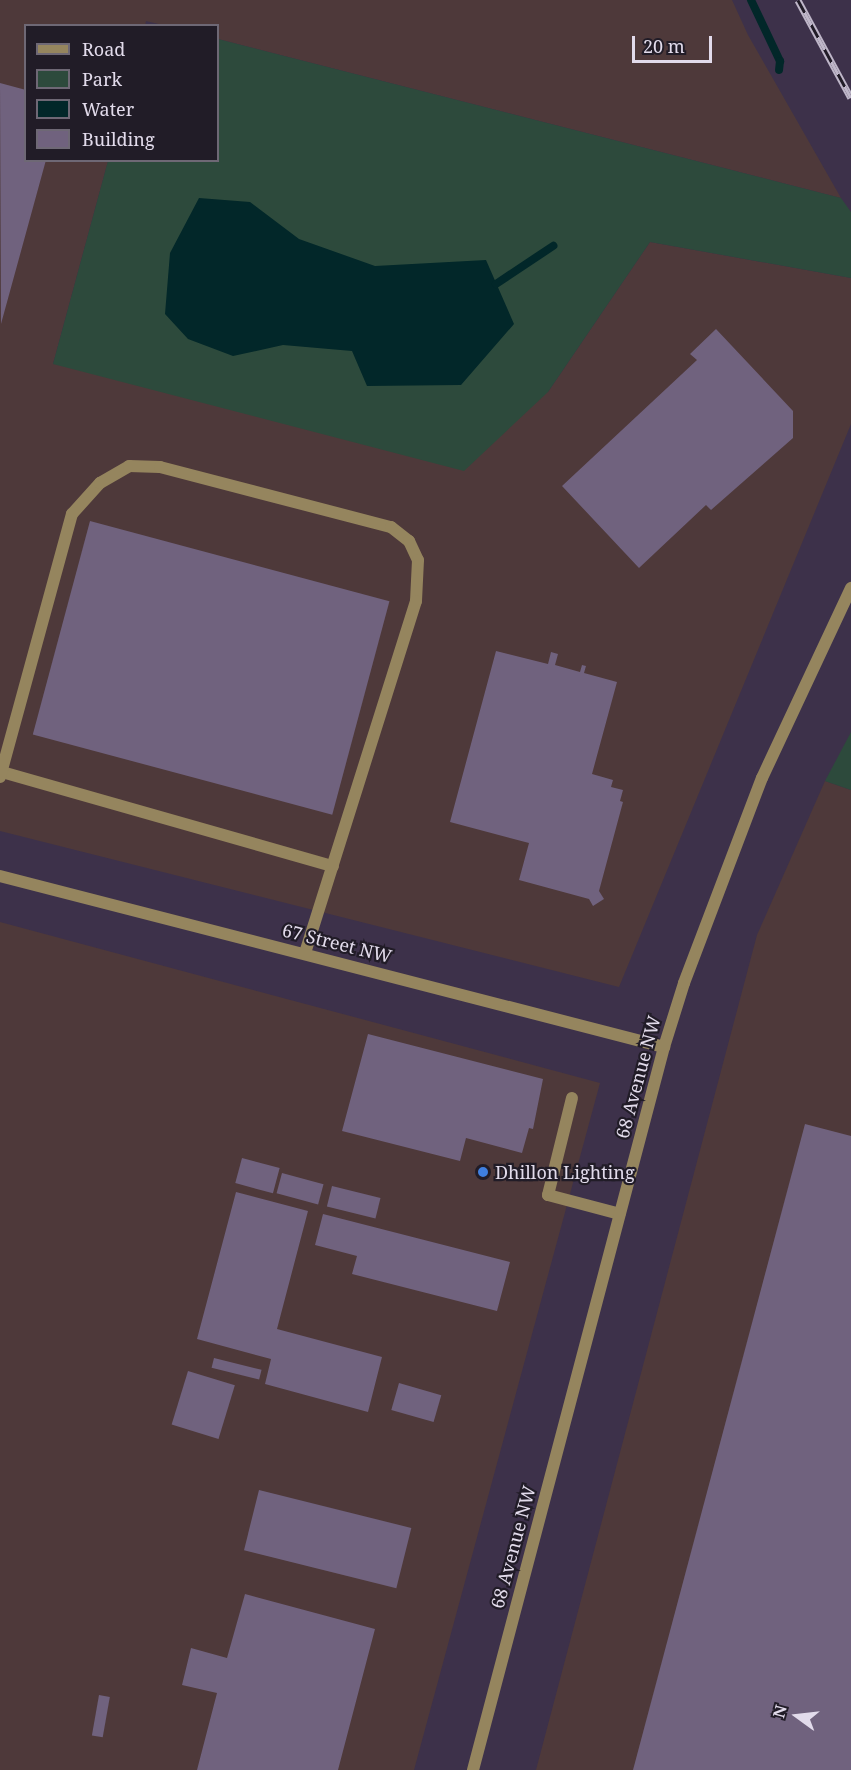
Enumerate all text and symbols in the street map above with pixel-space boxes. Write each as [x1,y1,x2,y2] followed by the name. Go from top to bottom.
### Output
[24,24,219,162] legend
[635,24,714,62] scale bar
[643,34,685,58] text: 20 m
[82,37,125,61] text: Road
[82,67,122,91] text: Park
[82,97,134,121] text: Water
[82,127,155,151] text: Building
[280,919,394,967] street label: 67 Street NW
[611,1013,665,1141] street label: 68 Avenue NW
[495,1161,635,1183] place label: Dhillon Lighting
[476,1165,490,1179] marker: Dhillon Lighting
[486,1483,540,1611] street label: 68 Avenue NW
[767,1686,827,1746] north arrow
[767,1702,792,1720] text: N

